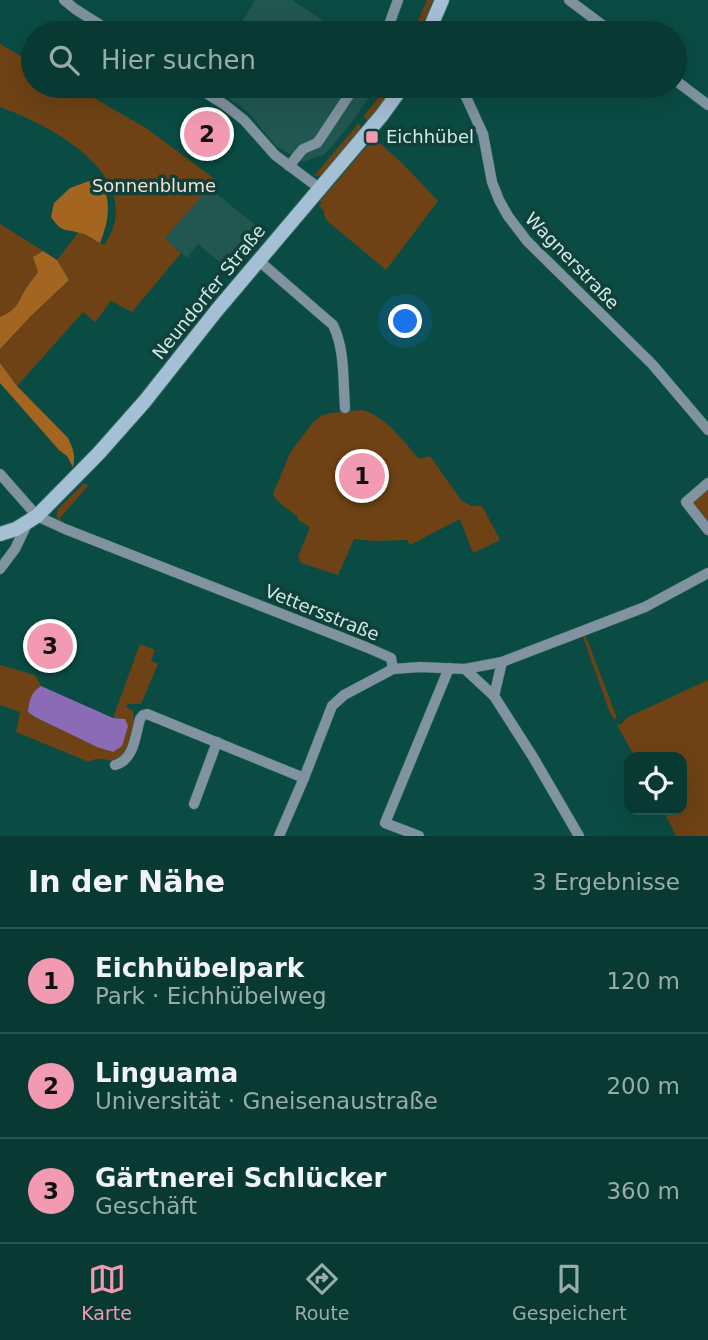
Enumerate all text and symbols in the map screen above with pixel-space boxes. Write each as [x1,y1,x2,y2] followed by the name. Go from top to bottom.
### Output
[21,21,687,98] search box
[45,41,83,79] icon: search
[101,45,256,75] text: Hier suchen
[184,108,230,160] pin: 2
[386,126,474,147] place label: Eichhübel
[364,129,380,145] marker: Eichhübel
[92,175,216,196] park label: Sonnenblume
[521,208,624,313] street label: Wagnerstraße
[148,220,269,363] street label: Neundorfer Straße
[388,304,422,338] your location
[339,450,385,502] pin: 1
[262,580,382,645] street label: Vettersstraße
[27,620,73,672] pin: 3
[624,752,687,815] map controls
[624,752,687,815] button: locate
[28,864,225,899] text: In der Nähe
[532,869,680,895] text: 3 Ergebnisse
[95,953,304,983] text: Eichhübelpark
[43,968,59,994] text: 1
[606,968,680,994] text: 120 m
[95,983,327,1009] text: Park · Eichhübelweg
[95,1058,238,1088] text: Linguama
[43,1073,59,1099] text: 2
[606,1073,680,1099] text: 200 m
[95,1088,438,1114] text: Universität · Gneisenaustraße
[95,1163,386,1193] text: Gärtnerei Schlücker
[43,1178,59,1204] text: 3
[606,1178,680,1204] text: 360 m
[95,1193,197,1219] text: Geschäft
[81,1260,132,1324] tab: Karte
[294,1260,350,1324] tab: Route
[512,1260,627,1324] tab: Gespeichert

